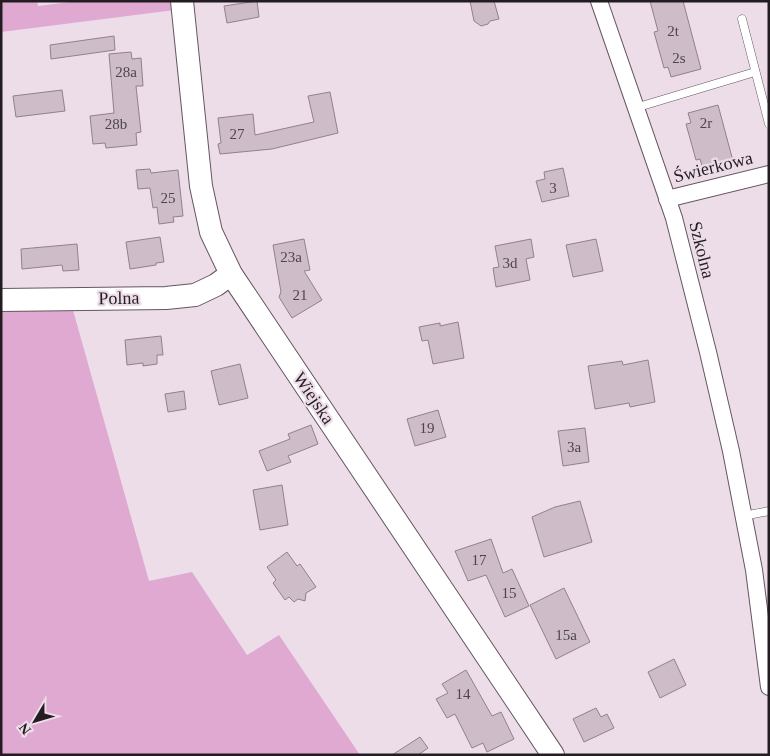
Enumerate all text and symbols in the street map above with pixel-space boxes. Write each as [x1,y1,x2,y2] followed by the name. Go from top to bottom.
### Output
[667,23,680,39] house number: 2t
[672,50,686,66] house number: 2s
[115,64,137,80] house number: 28a
[700,115,712,131] house number: 2r
[105,116,127,132] house number: 28b
[230,126,245,142] house number: 27
[671,147,755,186] street label: Świerkowa
[549,180,557,196] house number: 3
[161,190,176,206] house number: 25
[685,219,719,281] street label: Szkolna
[280,249,302,265] house number: 23a
[503,255,518,271] house number: 3d
[293,287,308,303] house number: 21
[98,288,140,308] street label: Polna
[289,368,339,428] street label: Wiejska
[420,420,435,436] house number: 19
[567,439,581,455] house number: 3a
[472,552,487,568] house number: 17
[502,585,517,601] house number: 15
[555,627,577,643] house number: 15a
[456,686,471,702] house number: 14
[10,696,60,746] north arrow
[16,720,34,737] text: N

